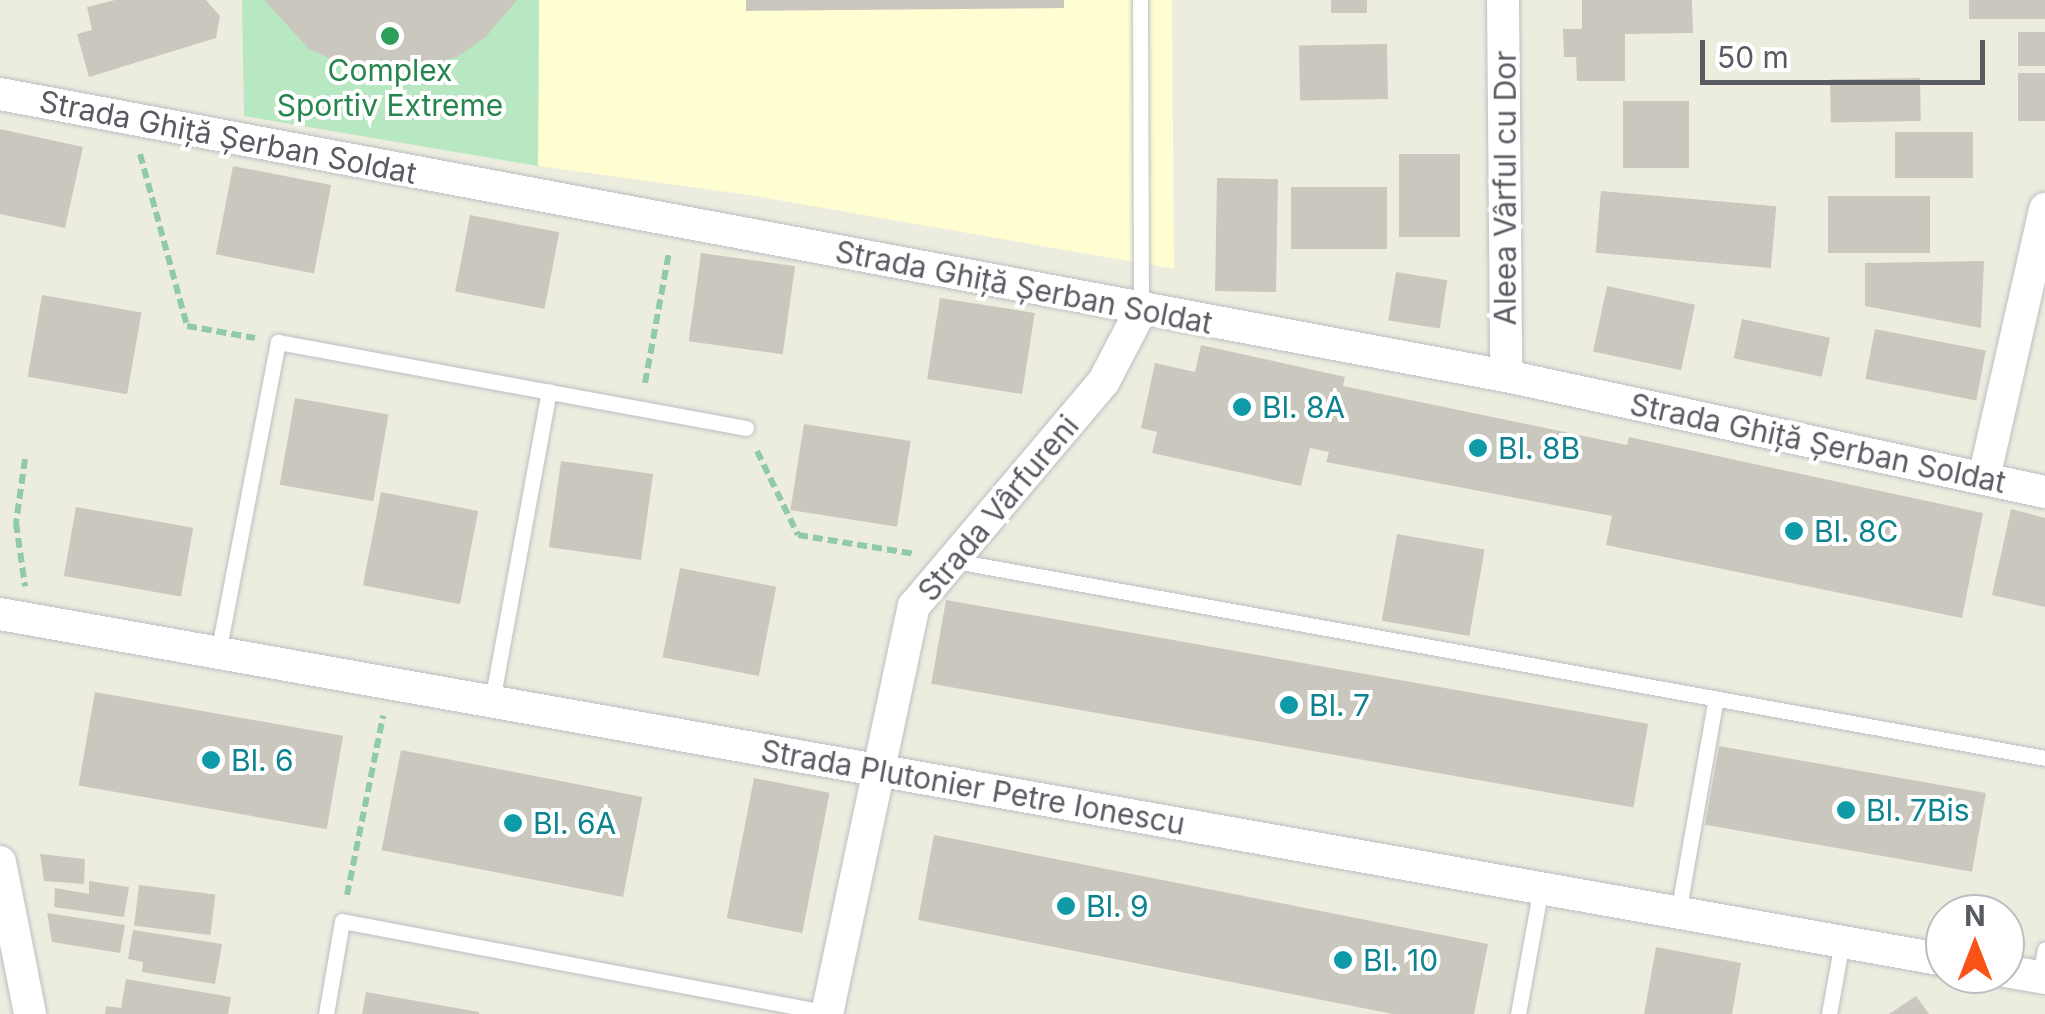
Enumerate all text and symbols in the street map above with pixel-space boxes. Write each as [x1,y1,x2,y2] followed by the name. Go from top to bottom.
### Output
[1705,20,1990,82] scale bar
[379,25,401,47] marker: Complex Sportiv Extreme
[1717,39,1789,75] text: 50 m
[1487,50,1523,326] street label: Aleea Vârful cu Dor
[277,52,503,122] place label: Complex Sportiv Extreme
[36,83,420,191] street label: Strada Ghiță Șerban Soldat
[832,233,1216,341] street label: Strada Ghiță Șerban Soldat
[1627,386,2009,500] street label: Strada Ghiță Șerban Soldat
[1262,389,1345,425] place label: Bl. 8A
[1231,396,1253,418] marker: Bl. 8A
[910,408,1086,608] street label: Strada Vârfureni
[1498,430,1580,466] place label: Bl. 8B
[1467,437,1489,459] marker: Bl. 8B
[1814,513,1898,549] place label: Bl. 8C
[1783,520,1805,542] marker: Bl. 8C
[1309,687,1370,723] place label: Bl. 7
[1278,694,1300,716] marker: Bl. 7
[758,732,1188,842] street label: Strada Plutonier Petre Ionescu
[231,742,294,778] place label: Bl. 6
[200,749,222,771] marker: Bl. 6
[1866,792,1970,828] place label: Bl. 7Bis
[1835,799,1857,821] marker: Bl. 7Bis
[533,805,616,841] place label: Bl. 6A
[502,812,524,834] marker: Bl. 6A
[1086,888,1149,924] place label: Bl. 9
[1925,894,2025,994] north arrow
[1055,895,1077,917] marker: Bl. 9
[1964,899,1986,933] text: N
[1363,942,1438,978] place label: Bl. 10
[1332,949,1354,971] marker: Bl. 10

